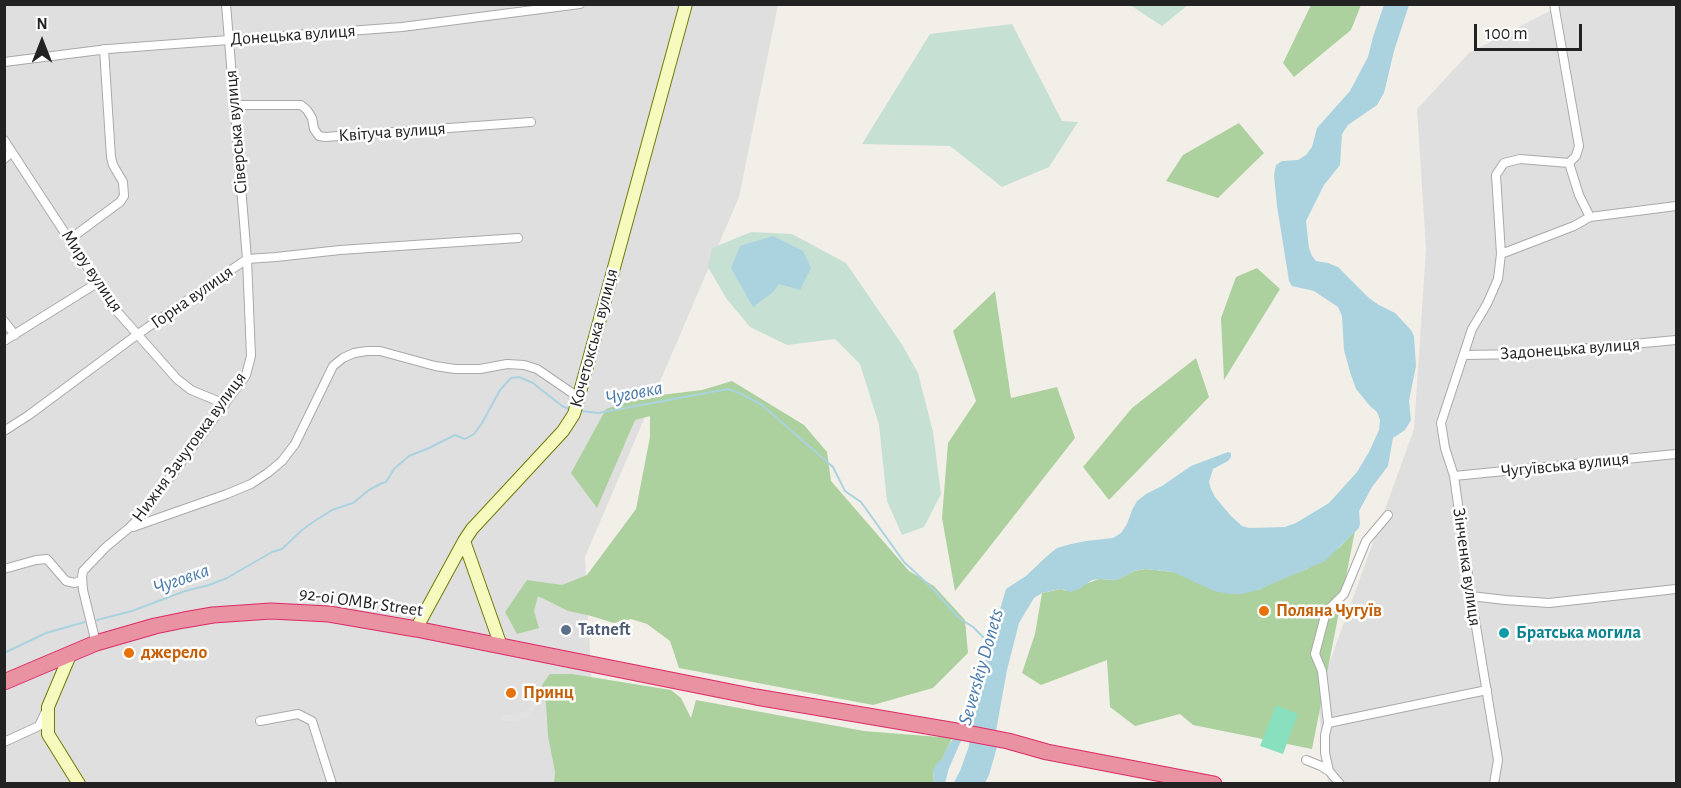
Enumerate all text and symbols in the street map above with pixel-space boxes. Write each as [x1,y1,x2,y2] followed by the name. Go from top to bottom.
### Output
[12,12,72,72] north arrow
[1477,12,1585,50] scale bar
[36,16,48,32] text: N
[230,20,356,50] street label: Донецька вулиця
[1485,25,1528,43] text: 100 m
[220,69,252,195] street label: Сіверська вулиця
[338,117,446,147] street label: Квітуча вулиця
[57,226,127,316] street label: Миру вулиця
[147,261,237,333] street label: Горна вулиця
[565,266,623,410] street label: Кочетокська вулиця
[1499,333,1641,365] street label: Задонецька вулиця
[127,368,251,526] street label: Нижня Зачуговка вулиця
[603,376,665,410] water label: Чуговка
[1500,448,1630,482] street label: Чугуївська вулиця
[1448,506,1486,628] street label: Зінченка вулиця
[150,558,212,600] water label: Чуговка
[298,583,424,621] street label: 92-oi OMBr Street
[1276,600,1382,622] place label: Поляна Чугуїв
[1257,604,1271,618] marker: Поляна Чугуїв
[953,606,1009,728] water label: Severskiy Donets
[578,619,631,641] place label: Tatneft
[1516,622,1641,644] place label: Братська могила
[559,623,573,637] marker: Tatneft
[1497,626,1511,640] marker: Братська могила
[141,642,207,664] place label: джерело
[122,646,136,660] marker: джерело
[523,682,574,704] place label: Принц
[504,686,518,700] marker: Принц

